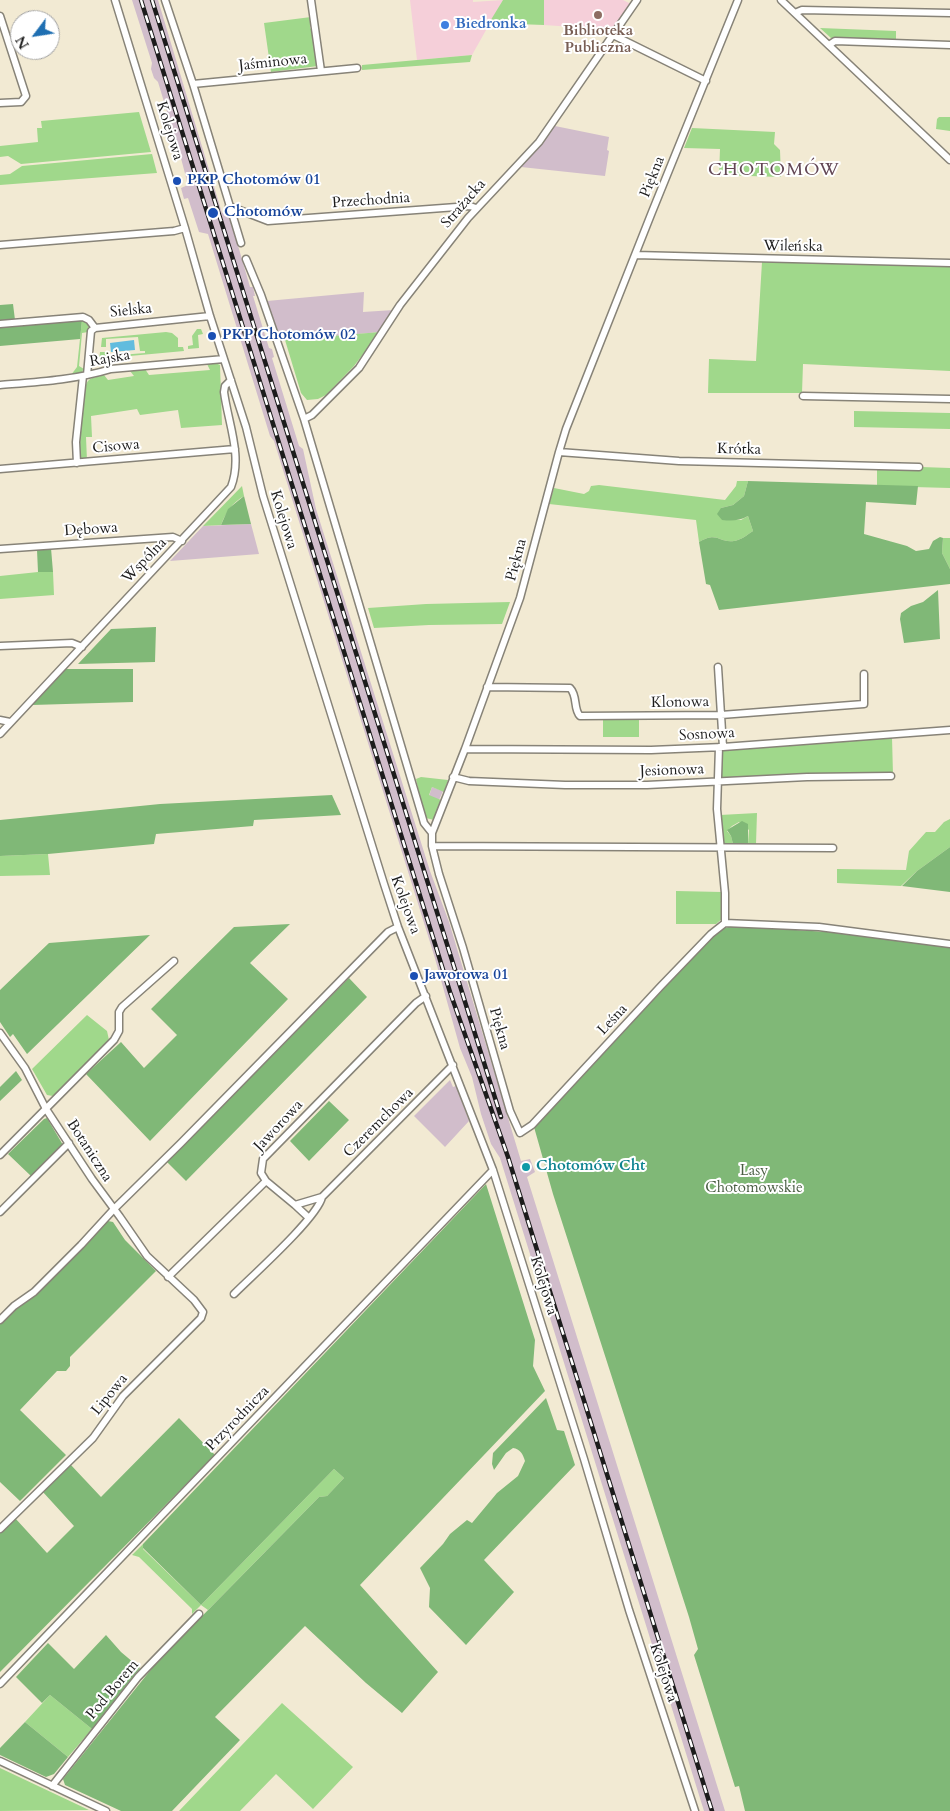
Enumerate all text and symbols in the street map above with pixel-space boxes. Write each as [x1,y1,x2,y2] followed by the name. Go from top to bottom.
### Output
[592,9,604,21] marker: Biblioteka Publiczna
[10,10,60,60] north arrow
[455,16,526,34] place label: Biedronka
[439,19,451,31] marker: Biedronka
[563,23,633,58] place label: Biblioteka Publiczna
[11,32,34,53] text: N
[238,50,308,76] street label: Jaśminowa
[152,99,186,163] street label: Kolejowa
[637,154,669,200] street label: Piękna
[707,160,841,182] district label: CHOTOMÓW
[187,172,321,190] place label: PKP Chotomów 01
[171,175,183,187] marker: PKP Chotomów 01
[438,176,490,232] street label: Strażacka
[331,189,411,213] street label: Przechodnia
[224,204,303,222] place label: Chotomów
[206,206,220,220] marker: Chotomów
[763,237,823,257] street label: Wileńska
[109,300,153,322] street label: Sielska
[222,327,356,345] place label: PKP Chotomów 02
[206,330,218,342] marker: PKP Chotomów 02
[88,347,132,371] street label: Rajska
[92,436,140,458] street label: Cisowa
[717,441,761,459] street label: Krótka
[266,488,300,552] street label: Kolejowa
[64,519,118,541] street label: Dębowa
[119,534,171,588] street label: Wspólna
[503,537,531,583] street label: Piękna
[651,693,709,713] street label: Klonowa
[679,725,735,745] street label: Sosnowa
[640,761,704,781] street label: Jesionowa
[386,873,424,937] street label: Kolejowa
[424,967,509,985] place label: Jaworowa 01
[408,970,420,982] marker: Jaworowa 01
[594,1001,632,1039] street label: Leśna
[484,1006,514,1052] street label: Piękna
[340,1084,418,1162] street label: Czeremchowa
[251,1097,307,1155] street label: Jaworowa
[62,1116,116,1186] street label: Botaniczna
[536,1158,645,1176] place label: Chotomów Cht
[520,1161,532,1173] marker: Chotomów Cht
[705,1163,803,1198] park label: Lasy Chotomowskie
[526,1254,560,1318] street label: Kolejowa
[88,1371,132,1419] street label: Lipowa
[203,1383,273,1455] street label: Przyrodnicza
[645,1641,681,1705] street label: Kolejowa
[83,1657,143,1723] street label: Pod Borem

